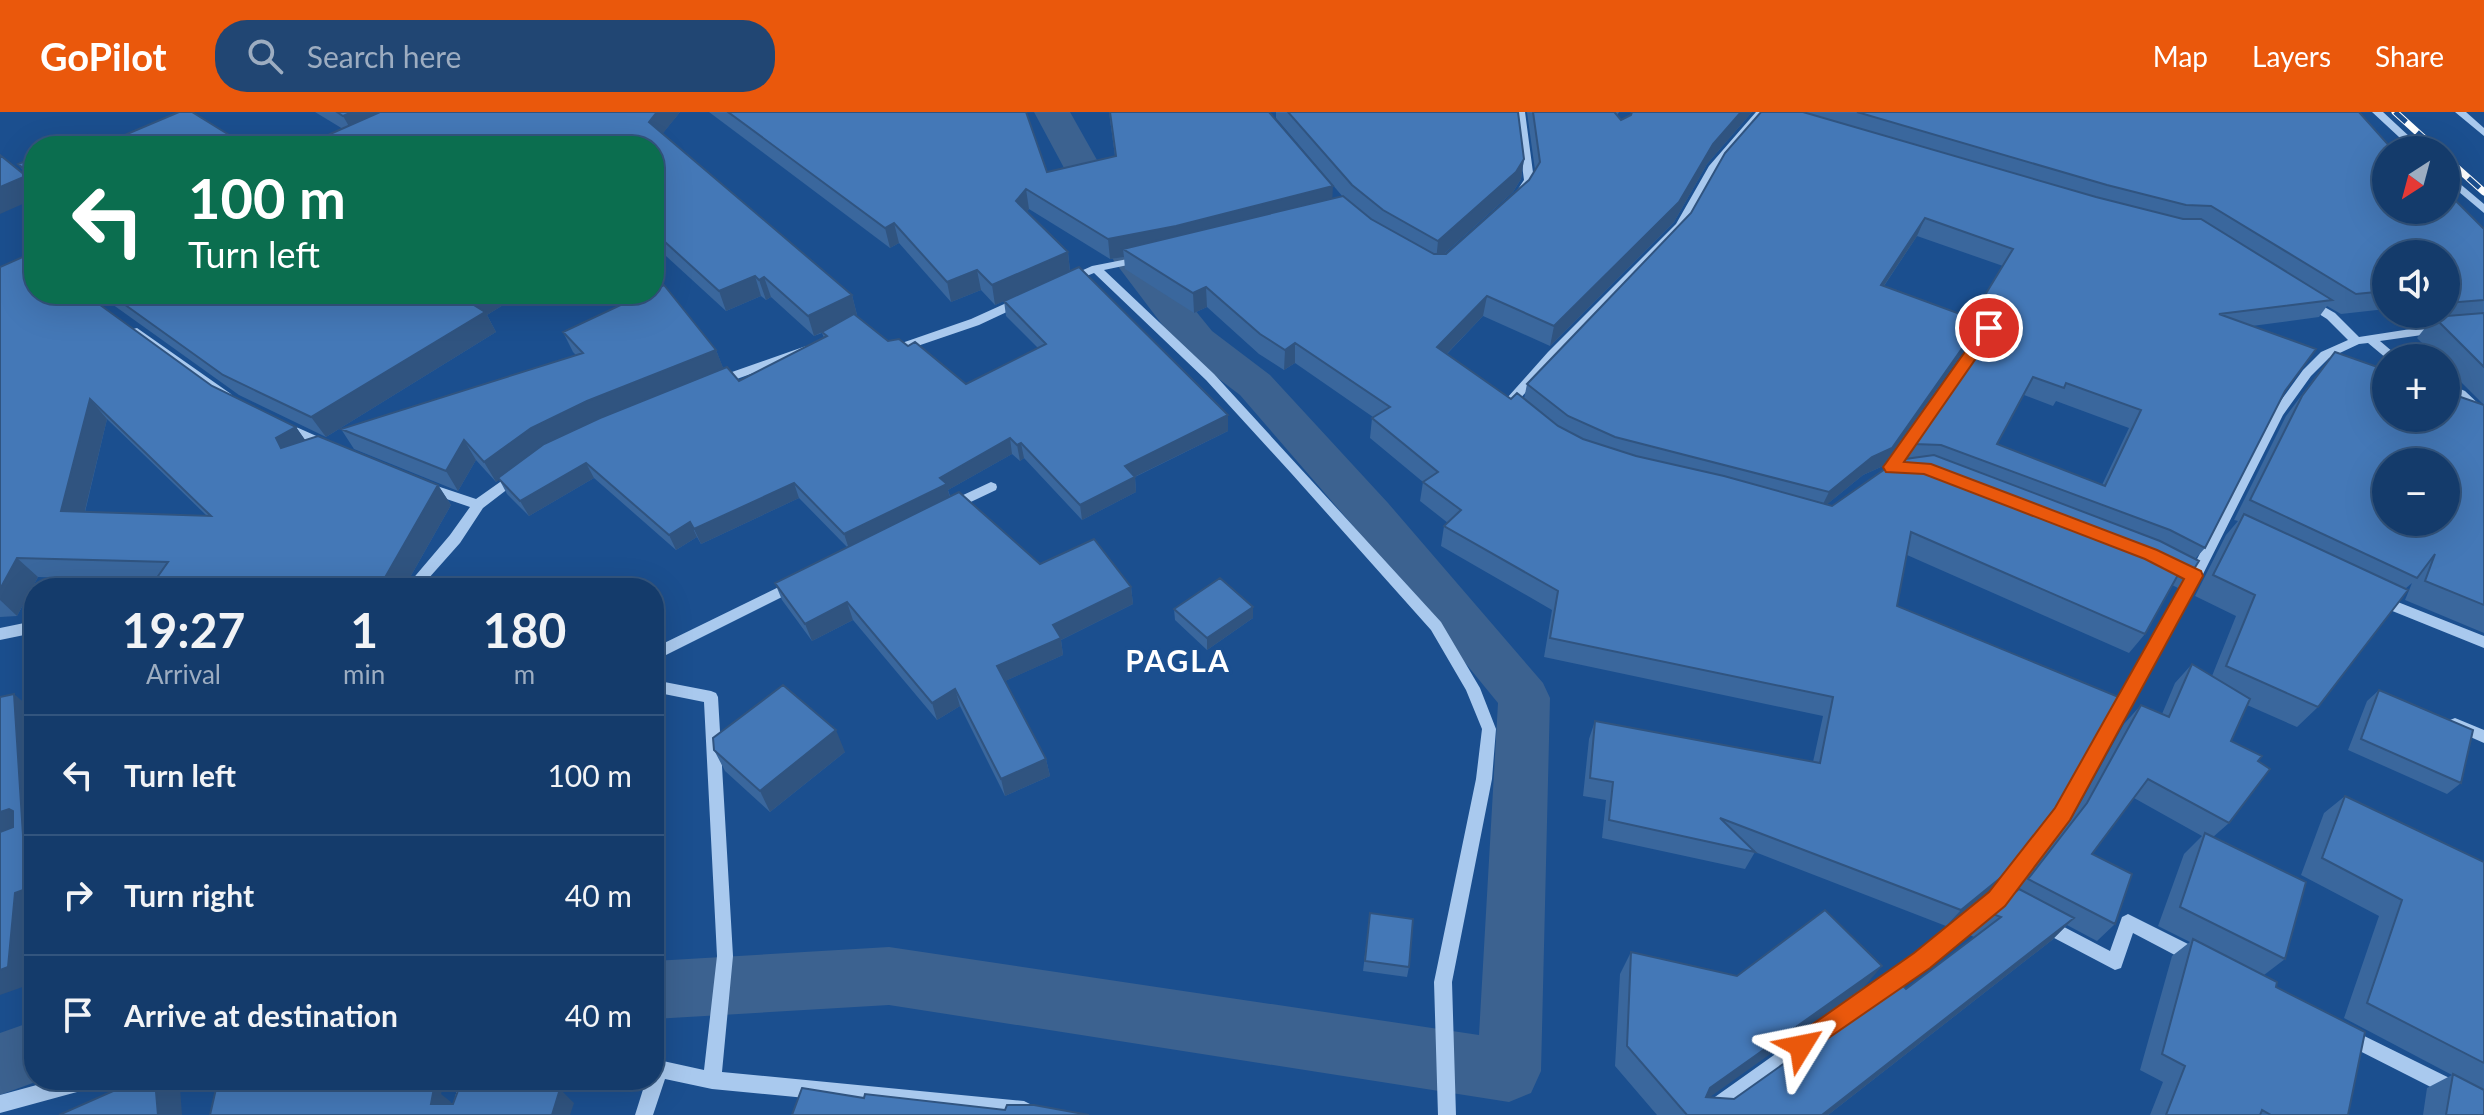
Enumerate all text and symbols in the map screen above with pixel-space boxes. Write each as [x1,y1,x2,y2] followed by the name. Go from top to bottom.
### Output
[215,20,775,92] search box
[40,33,167,79] text: GoPilot
[243,34,287,78] icon: search
[307,38,461,74] text: Search here
[2153,39,2208,73] text: Map
[2252,39,2331,73] text: Layers
[2375,39,2444,73] text: Share
[2372,136,2460,224] north arrow
[2372,136,2460,536] map controls
[188,164,346,231] text: 100 m
[56,168,160,272] icon: left
[188,232,320,276] text: Turn left
[2372,240,2460,328] button: sound
[1955,294,2023,362] pin
[1967,306,2011,350] icon: arrive
[2372,344,2460,432] button: +
[2372,448,2460,536] button: −
[122,601,245,658] text: 19:27
[350,601,378,658] text: 1
[483,601,566,658] text: 180
[1125,642,1231,678] district label: PAGLA
[146,658,221,690] text: Arrival
[343,658,385,690] text: min
[514,658,535,690] text: m
[56,753,100,797] icon: left
[124,757,236,793] text: Turn left
[547,757,632,793] text: 100 m
[56,873,100,917] icon: right
[124,877,254,913] text: Turn right
[565,877,632,913] text: 40 m
[56,993,100,1037] icon: arrive
[124,997,398,1033] text: Arrive at destination
[565,997,632,1033] text: 40 m
[1759,1004,1843,1088] position arrow

